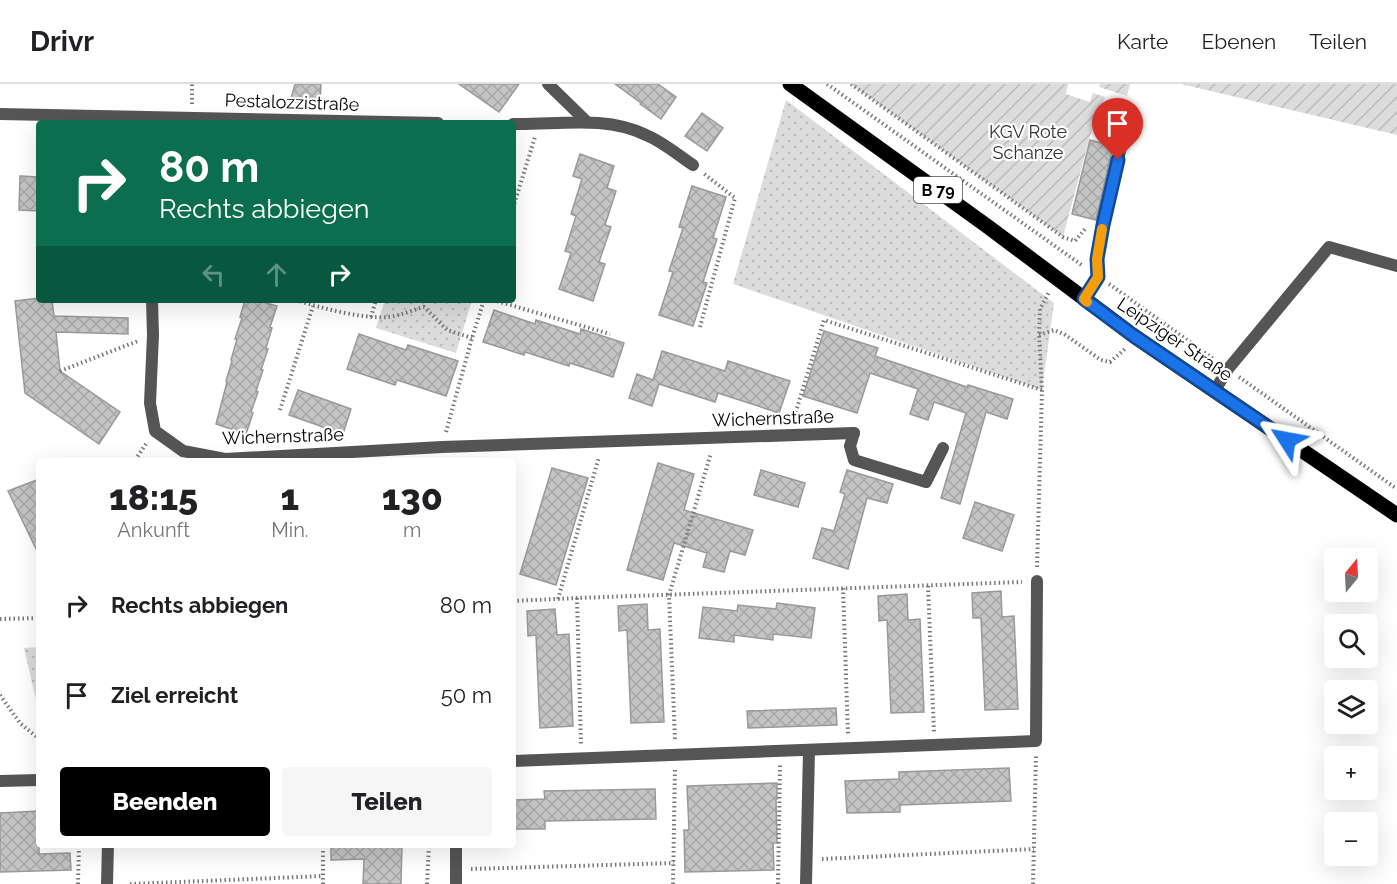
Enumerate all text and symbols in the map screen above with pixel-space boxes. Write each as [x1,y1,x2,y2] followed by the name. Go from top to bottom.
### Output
[30,25,94,58] text: Drivr
[1117,29,1168,54] text: Karte
[1201,29,1276,54] text: Ebenen
[1309,29,1367,54] text: Teilen
[224,89,360,115] street label: Pestalozzistraße
[1092,98,1143,160] pin
[1101,107,1134,140] icon: arrive
[989,121,1067,163] park label: KGV Rote Schanze
[159,143,259,192] text: 80 m
[60,144,138,222] icon: right
[914,177,962,203] road number: B 79
[159,193,369,224] text: Rechts abbiegen
[197,258,230,291] icon: left
[260,258,293,291] icon: ahead
[323,258,356,291] icon: right
[1114,293,1237,385] street label: Leipziger Straße
[712,405,835,431] street label: Wichernstraße
[1255,408,1319,472] position arrow
[222,423,345,449] street label: Wichernstraße
[109,476,198,518] text: 18:15
[281,476,299,518] text: 1
[382,476,443,518] text: 130
[117,518,190,542] text: Ankunft
[271,518,309,542] text: Min.
[403,518,421,542] text: m
[1324,548,1378,602] north arrow
[1324,548,1378,866] map controls
[60,589,93,622] icon: right
[111,592,288,618] text: Rechts abbiegen
[440,592,492,618] text: 80 m
[1324,614,1378,668] button: search
[60,679,93,712] icon: arrive
[1324,680,1378,734] button: layers
[111,682,238,708] text: Ziel erreicht
[441,682,492,708] text: 50 m
[1324,746,1378,800] button: +
[60,767,270,836] button: Beenden
[282,767,492,836] button: Teilen
[1324,812,1378,866] button: −

